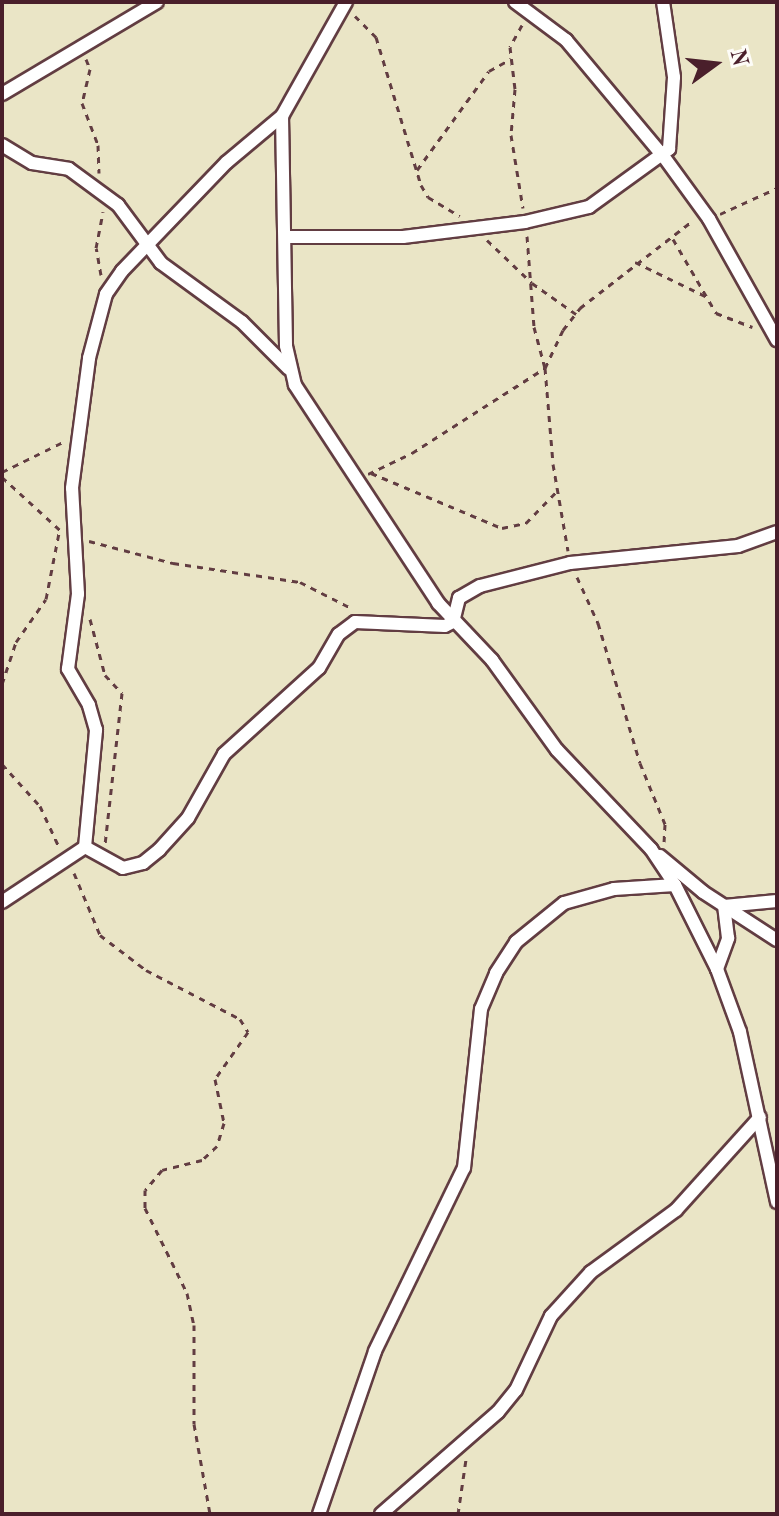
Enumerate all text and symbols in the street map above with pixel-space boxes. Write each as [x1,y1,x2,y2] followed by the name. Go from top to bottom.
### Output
[675,24,755,104] north arrow
[725,47,751,69] text: N

